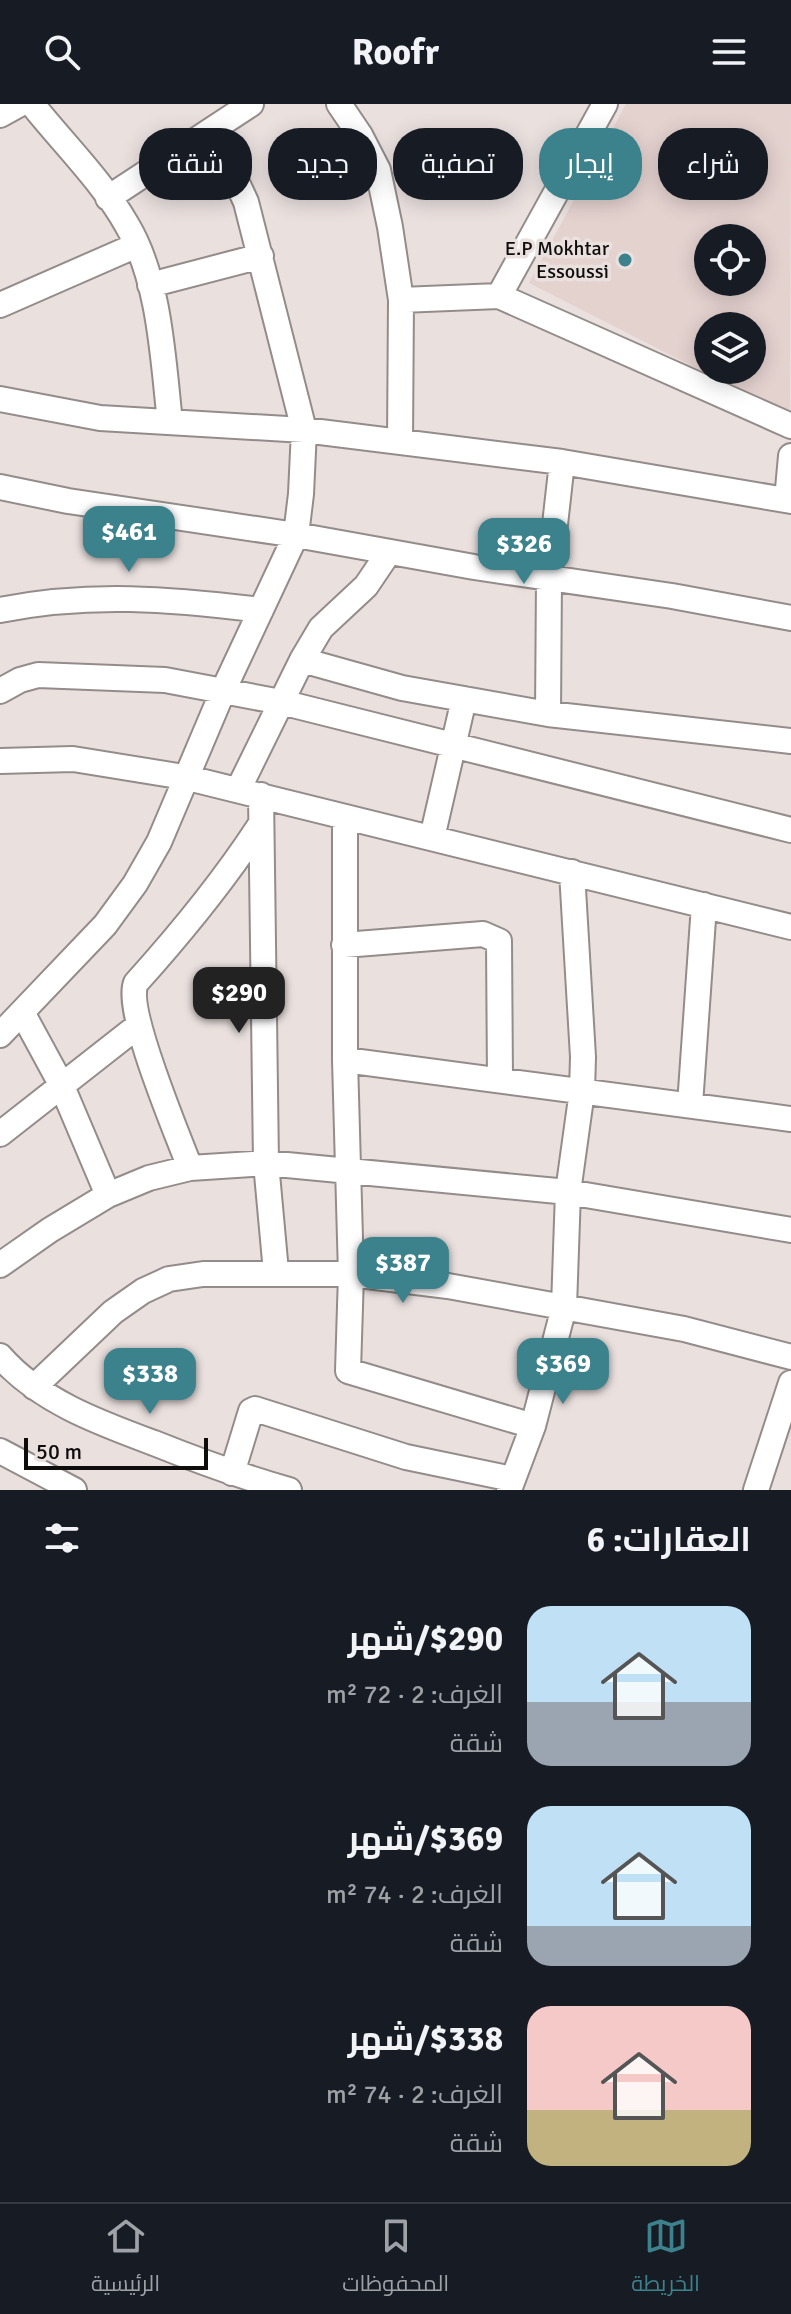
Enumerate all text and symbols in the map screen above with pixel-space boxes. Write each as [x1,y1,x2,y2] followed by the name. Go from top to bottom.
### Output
[40,30,84,74] icon: search
[352,30,439,75] text: Roofr
[707,30,751,74] icon: menu
[139,128,252,200] chip: شقة
[268,128,377,200] chip: جديد
[393,128,523,200] chip: تصفية
[539,128,642,200] chip: إيجار
[658,128,768,200] chip: شراء
[694,224,766,384] map controls
[694,224,766,296] button: locate
[505,236,610,284] place label: E.P Mokhtar Essoussi
[616,251,634,269] marker: E.P Mokhtar Essoussi
[694,312,766,384] button: layers
[82,506,176,574] pin: $461
[101,516,157,548] text: $461
[477,518,571,586] pin: $326
[496,528,552,560] text: $326
[192,967,286,1035] pin: $290
[211,977,267,1009] text: $290
[356,1237,450,1305] pin: $387
[375,1247,431,1279] text: $387
[516,1338,610,1406] pin: $369
[103,1348,197,1416] pin: $338
[535,1348,591,1380] text: $369
[122,1358,178,1390] text: $338
[24,1434,208,1470] scale bar
[36,1438,82,1465] text: 50 m
[40,1516,84,1560] icon: filters
[587,1519,751,1561] text: العقارات: 6
[348,1618,503,1660] text: $290/شهر
[591,1638,687,1734] icon: home
[326,1679,503,1711] text: الغرف: 2 · 72 m²
[450,1728,503,1760] text: شقة
[348,1818,503,1860] text: $369/شهر
[591,1838,687,1934] icon: home
[326,1879,503,1911] text: الغرف: 2 · 74 m²
[450,1928,503,1960] text: شقة
[348,2018,503,2060] text: $338/شهر
[591,2038,687,2134] icon: home
[326,2079,503,2111] text: الغرف: 2 · 74 m²
[450,2128,503,2160] text: شقة
[91,2214,160,2304] tab: الرئيسية
[342,2214,449,2304] tab: المحفوظات
[631,2214,700,2304] tab: الخريطة

